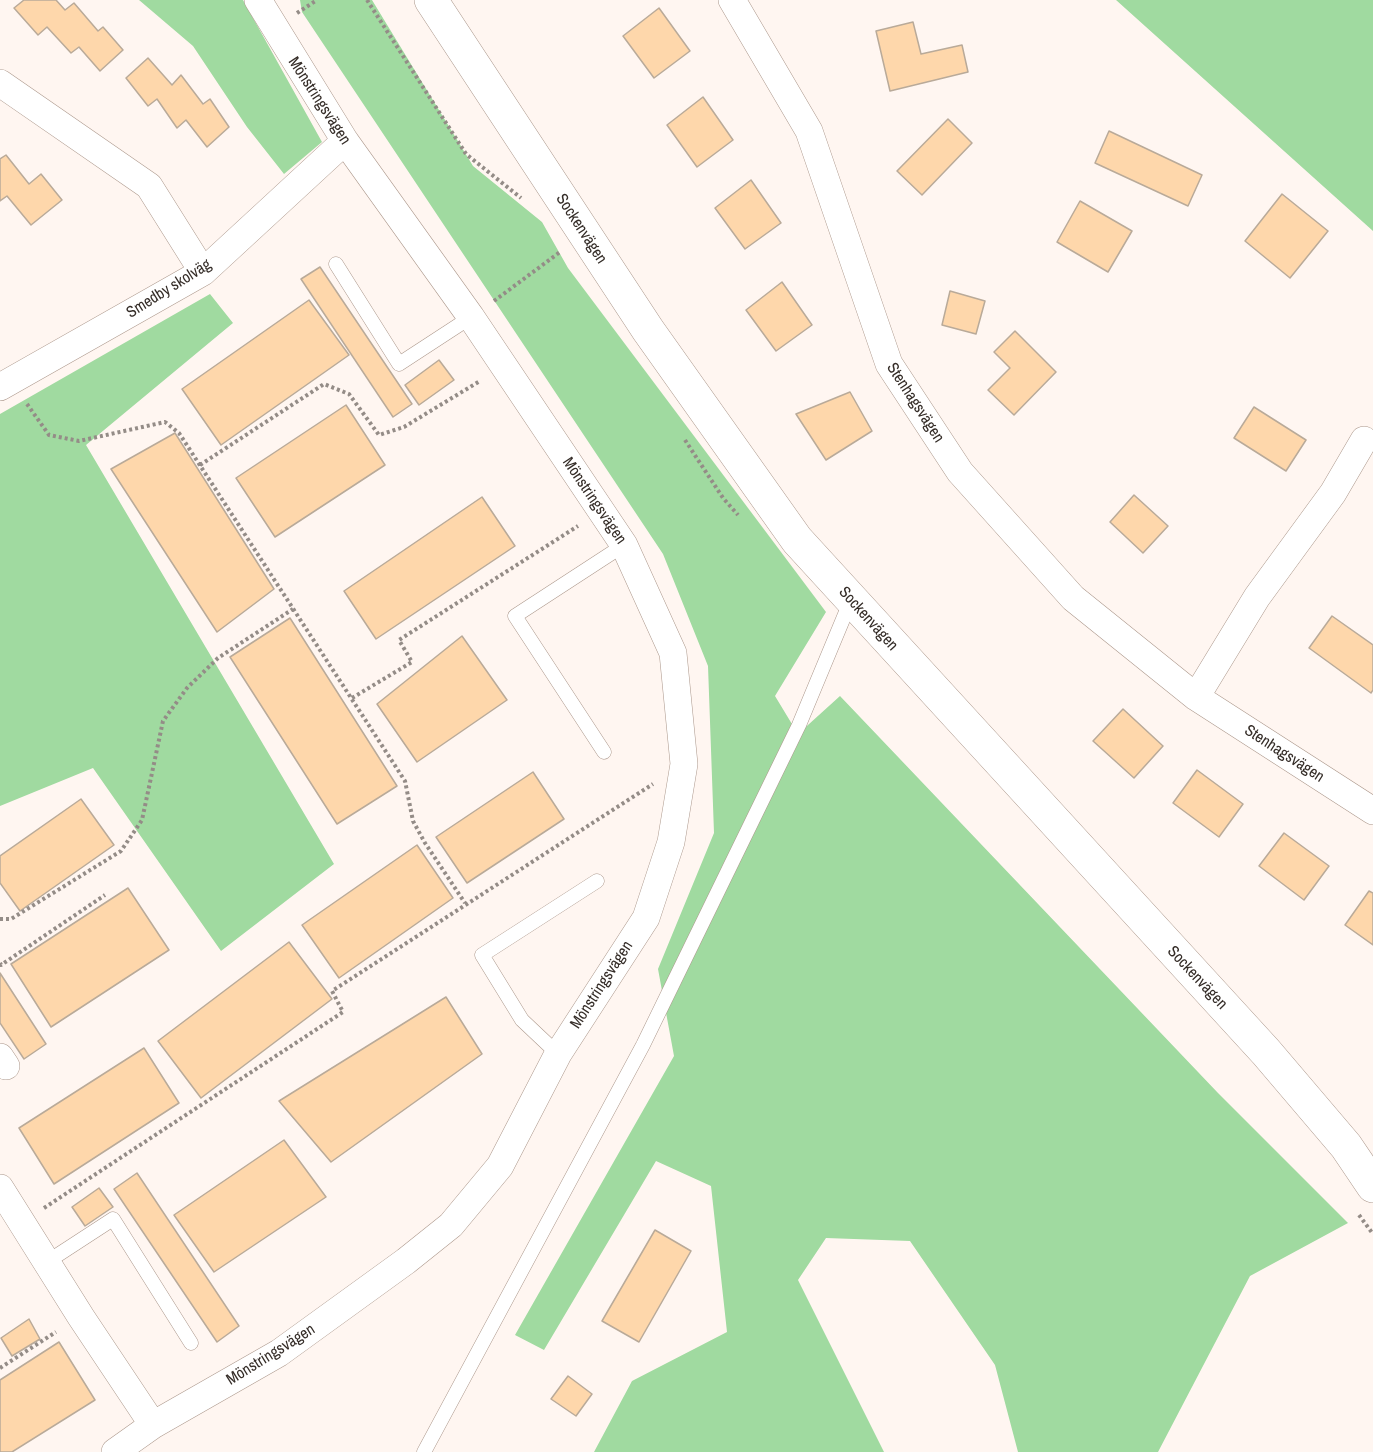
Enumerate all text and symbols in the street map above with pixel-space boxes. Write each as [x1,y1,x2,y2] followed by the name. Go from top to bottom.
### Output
[284,54,354,148] street label: Mönstringsvägen
[551,190,611,268] street label: Sockenvägen
[123,255,215,323] street label: Smedby skolväg
[882,360,948,446] street label: Stenhagsvägen
[558,454,630,548] street label: Mönstringsvägen
[834,583,902,655] street label: Sockenvägen
[1241,721,1327,787] street label: Stenhagsvägen
[567,938,637,1032] street label: Mönstringsvägen
[1163,942,1231,1014] street label: Sockenvägen
[223,1320,319,1390] street label: Mönstringsvägen

